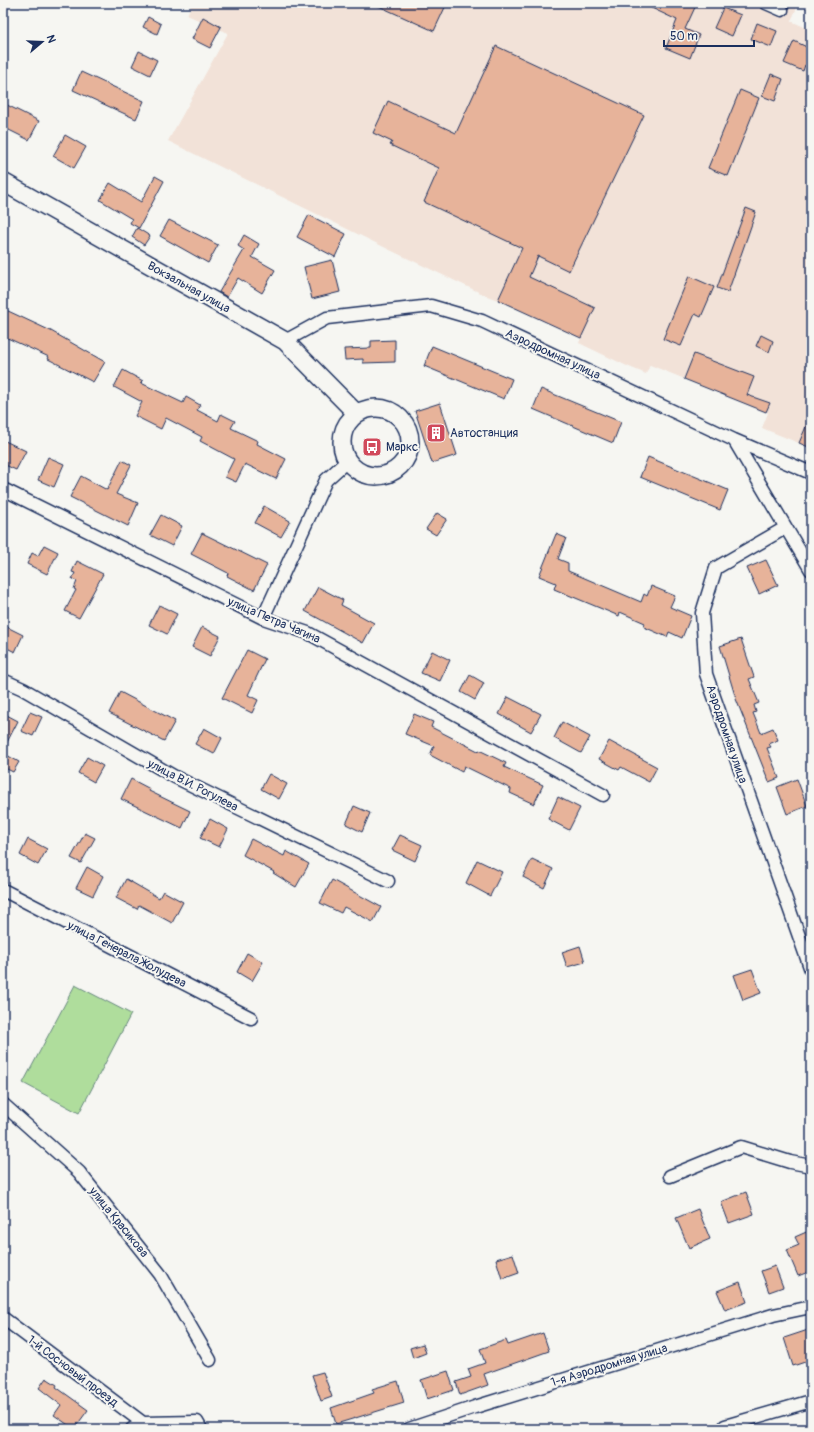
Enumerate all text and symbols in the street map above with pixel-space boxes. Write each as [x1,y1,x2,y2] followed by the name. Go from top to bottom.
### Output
[22,22,62,62] north arrow
[664,22,754,48] scale bar
[670,29,698,44] text: 50 m
[44,33,59,45] text: N
[145,258,233,317] street label: Вокзальная улица
[503,326,603,383] street label: Аэродромная улица
[425,422,447,444] building icon: Автостанция
[450,426,518,441] place label: Автостанция
[361,436,383,458] bus stop icon: Маркс
[386,440,418,455] place label: Маркс
[224,594,323,647] street label: улица Петра Чагина
[703,683,751,786] street label: Аэродромная улица
[144,756,241,815] street label: улица В.И. Рогулева
[64,917,189,991] street label: улица Генерала Жолудева
[85,1183,152,1261] street label: улица Красикова
[24,1332,122,1411] street label: 1-й Сосновый проезд
[549,1340,670,1390] street label: 1-я Аэродромная улица

